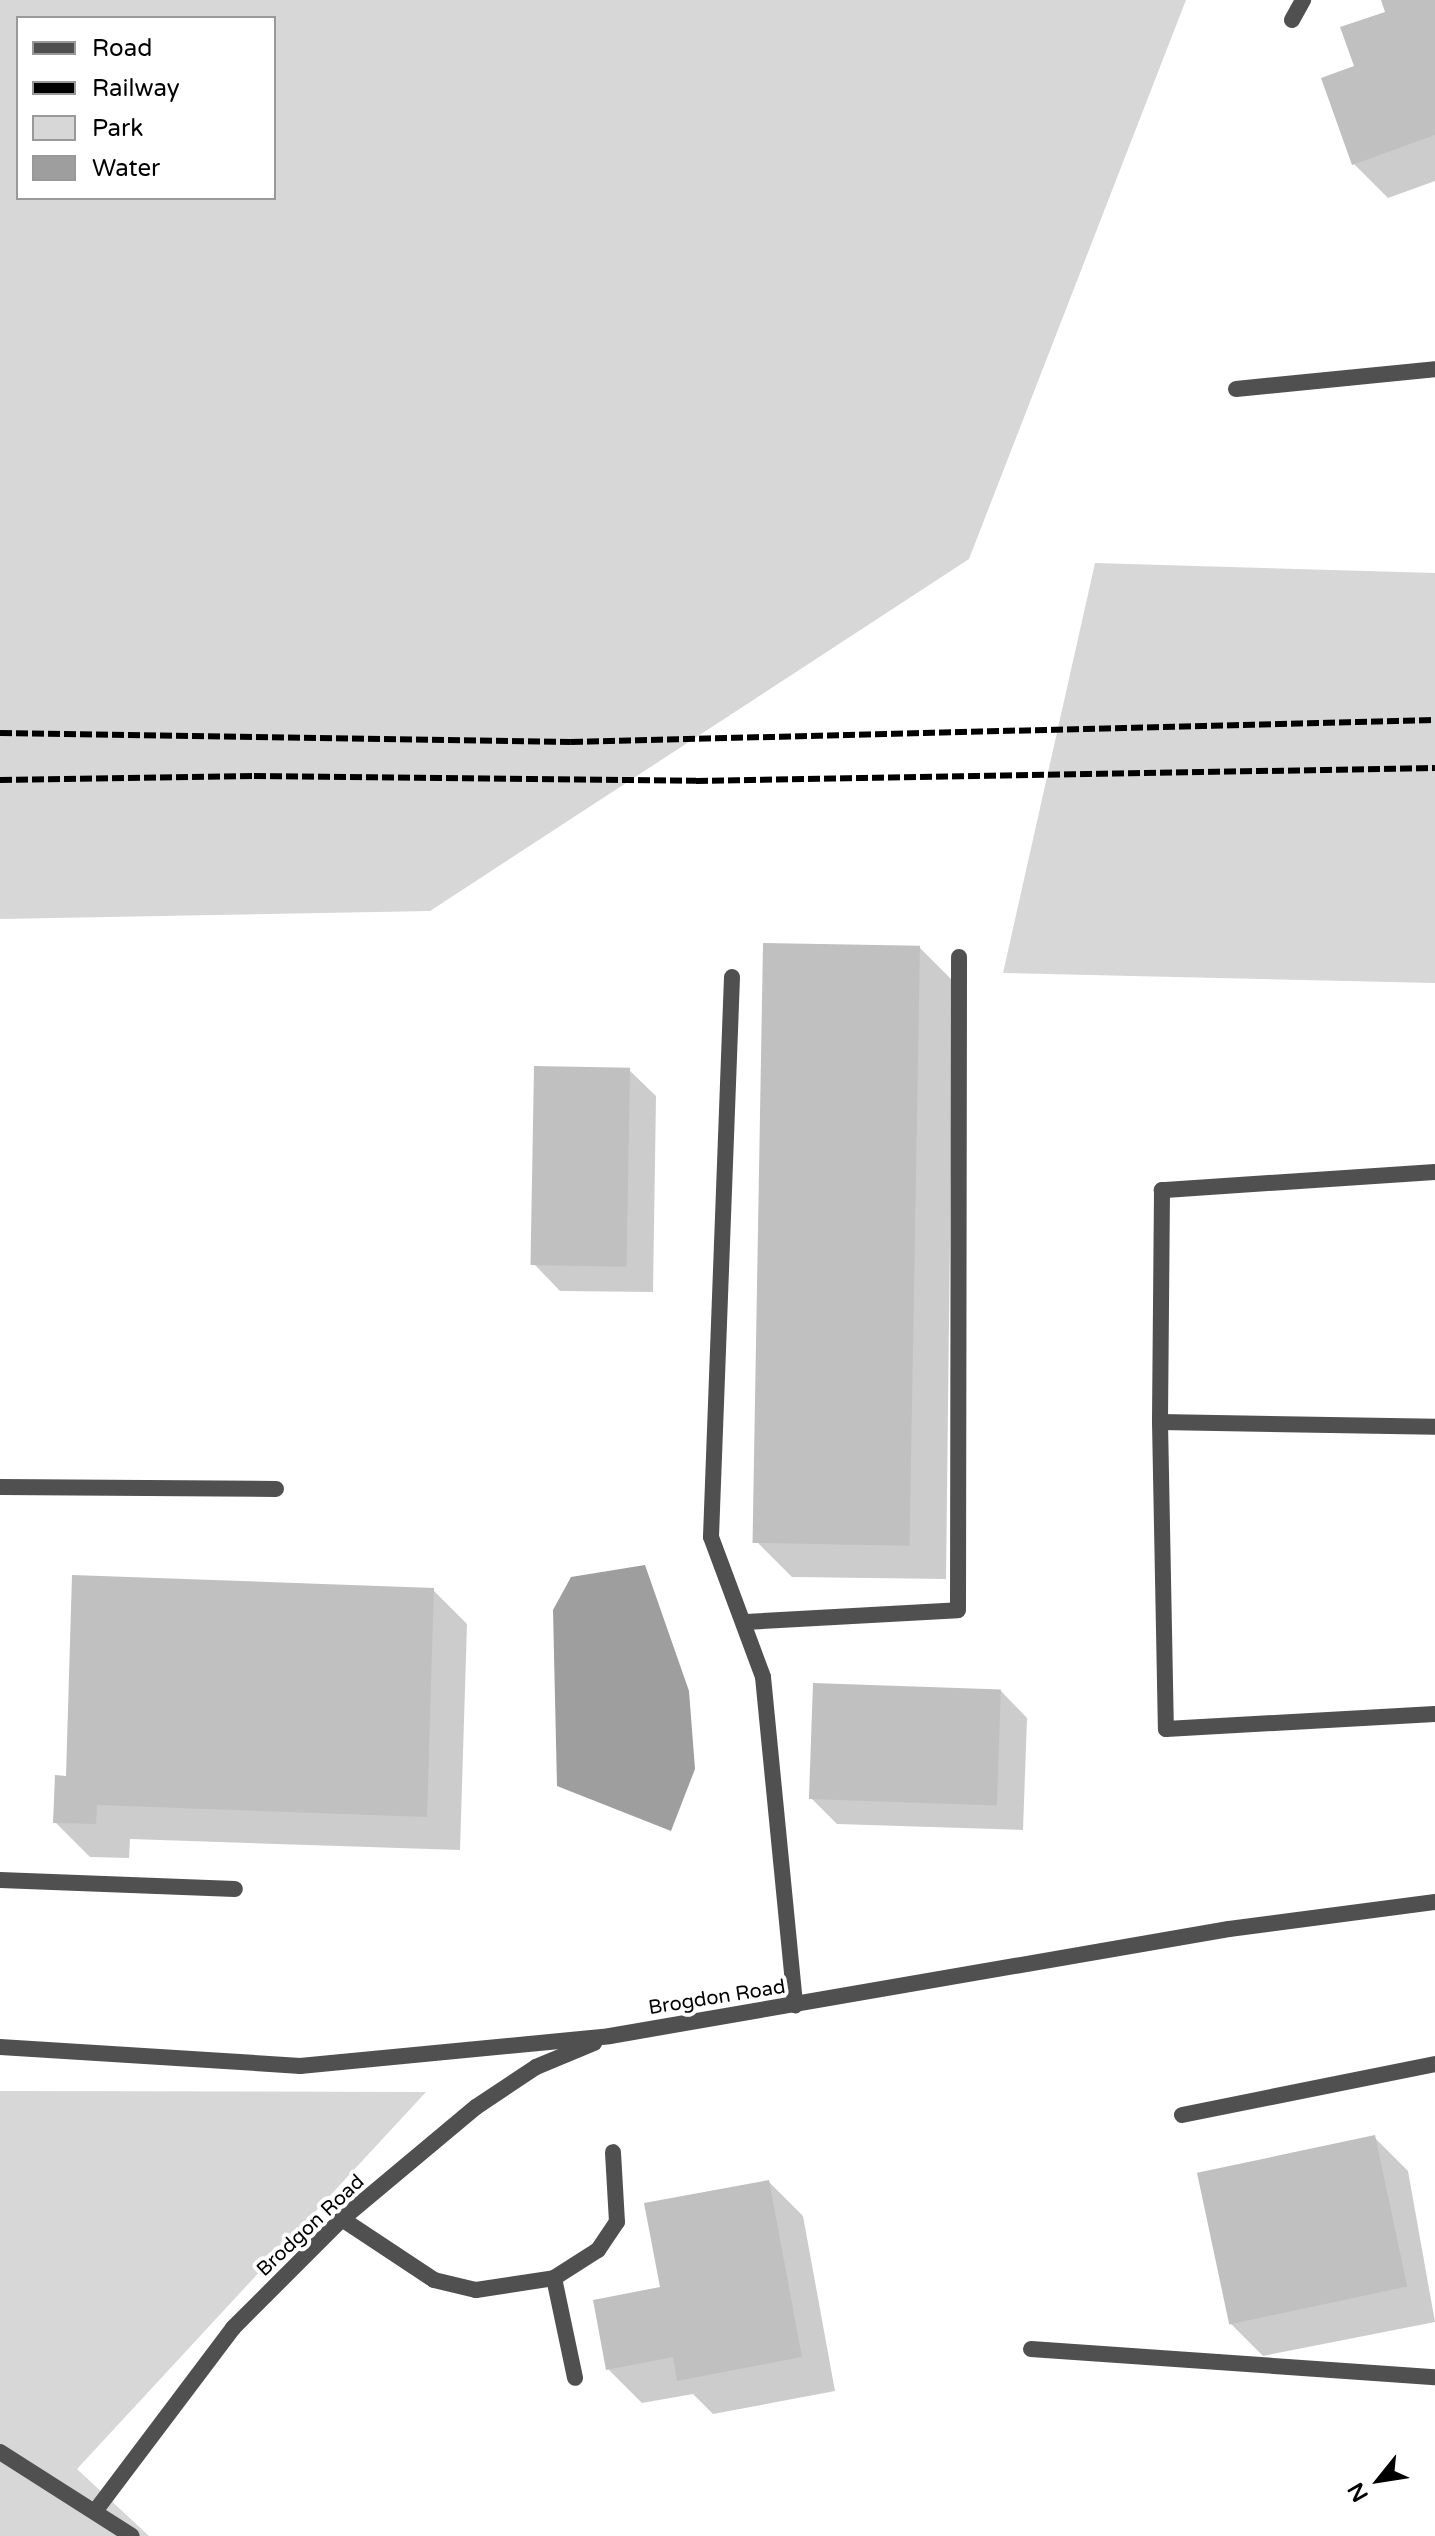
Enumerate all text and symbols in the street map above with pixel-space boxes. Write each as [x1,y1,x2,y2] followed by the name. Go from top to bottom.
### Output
[16,16,276,200] legend
[92,34,152,63] text: Road
[92,74,180,103] text: Railway
[92,114,143,143] text: Park
[92,154,160,183] text: Water
[647,1975,787,2021] street label: Brogdon Road
[252,2170,370,2282] street label: Brodgon Road
[1339,2440,1419,2520] north arrow
[1343,2478,1374,2506] text: N

